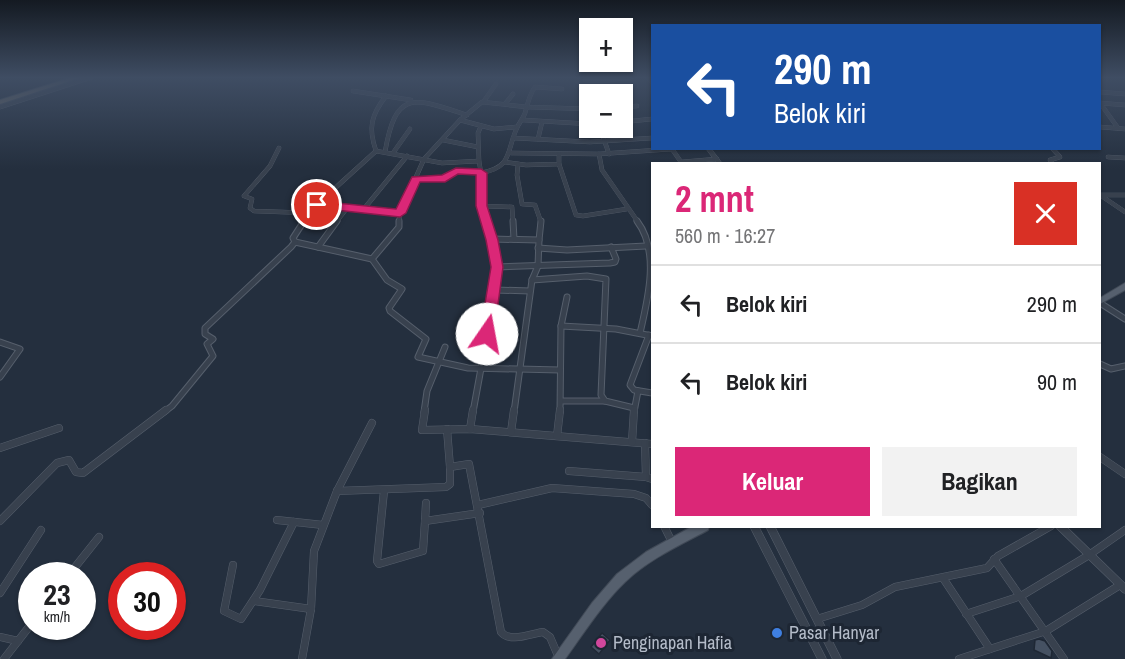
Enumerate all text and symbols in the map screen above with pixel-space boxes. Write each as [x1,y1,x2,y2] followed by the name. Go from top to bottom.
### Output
[579,18,633,138] map controls
[579,18,633,72] button: +
[774,41,872,97] text: 290 m
[675,48,753,126] icon: left
[579,84,633,138] button: −
[774,95,866,131] text: Belok kiri
[675,175,754,223] text: 2 mnt
[291,179,342,230] pin
[1014,182,1077,245] button: close
[300,188,333,221] icon: arrive
[675,222,775,249] text: 560 m · 16:27
[675,288,708,321] icon: left
[726,289,807,319] text: Belok kiri
[1027,289,1077,319] text: 290 m
[455,302,519,366] position arrow
[675,366,708,399] icon: left
[726,367,807,397] text: Belok kiri
[1037,367,1077,397] text: 90 m
[675,447,870,516] button: Keluar
[882,447,1077,516] button: Bagikan
[108,562,186,640] speed limit sign: 30
[43,574,71,614] text: 23
[44,606,70,627] text: km/h
[789,620,879,645] place label: Pasar Hanyar
[770,626,784,640] marker: Pasar Hanyar
[613,630,732,655] place label: Penginapan Hafia
[594,636,608,650] marker: Penginapan Hafia

